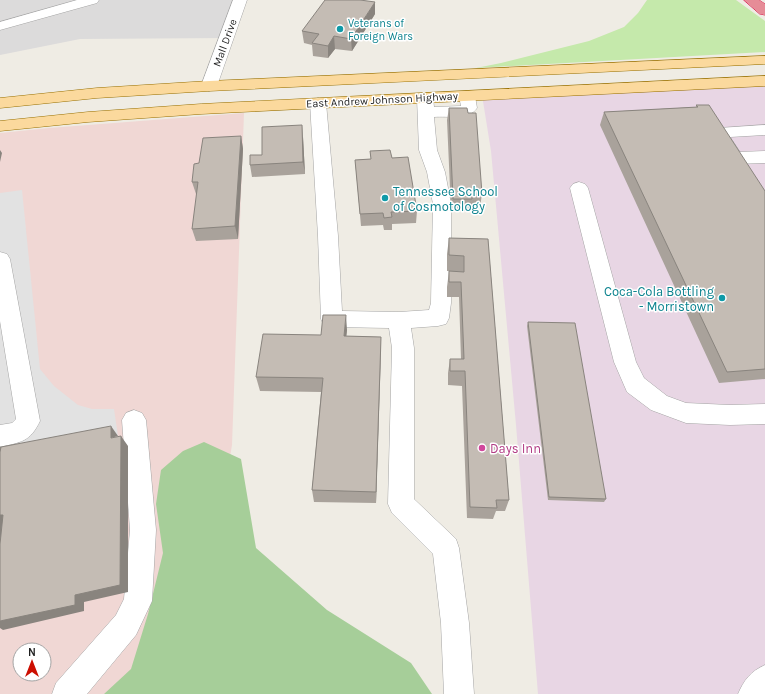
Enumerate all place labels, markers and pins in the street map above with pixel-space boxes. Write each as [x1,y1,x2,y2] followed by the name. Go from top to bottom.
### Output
[348,17,413,43] place label: Veterans of Foreign Wars
[335,24,345,34] marker: Veterans of Foreign Wars
[393,184,498,214] place label: Tennessee School of Cosmotology
[380,193,390,203] marker: Tennessee School of Cosmotology
[604,284,715,314] place label: Coca-Cola Bottling - Morristown
[717,293,727,303] marker: Coca-Cola Bottling - Morristown
[490,441,541,456] place label: Days Inn
[477,443,487,453] marker: Days Inn

